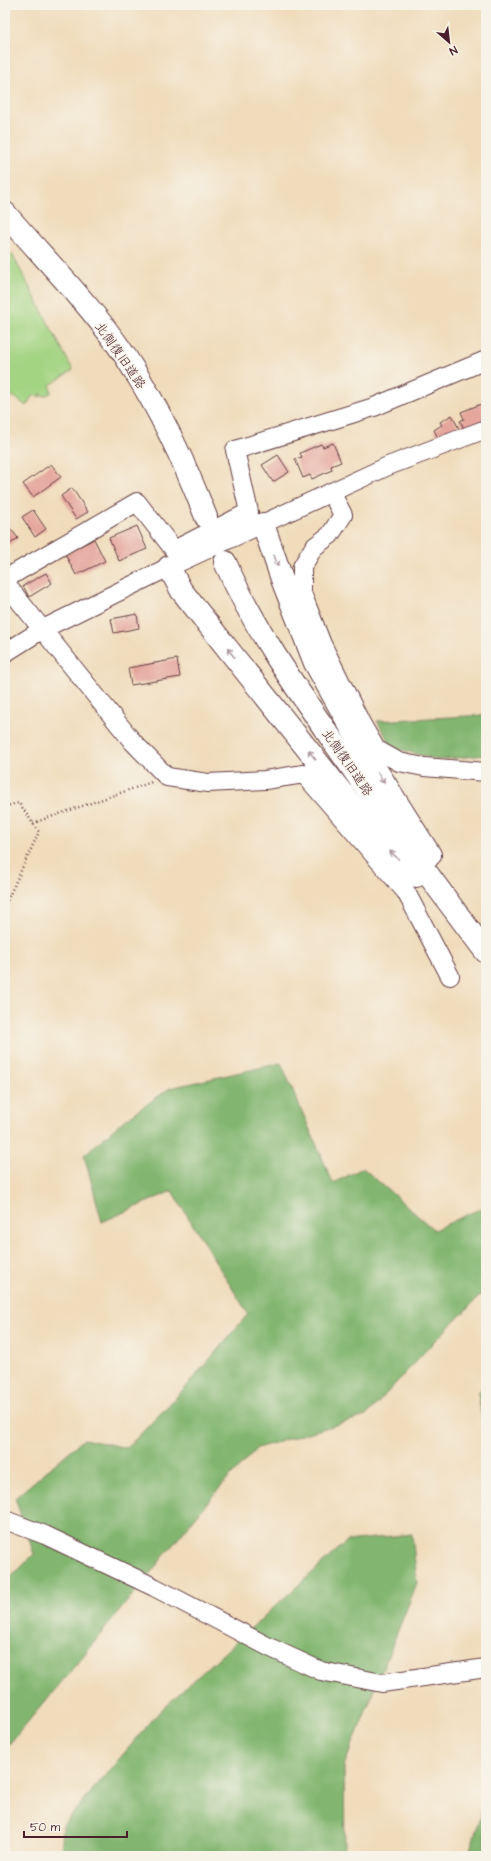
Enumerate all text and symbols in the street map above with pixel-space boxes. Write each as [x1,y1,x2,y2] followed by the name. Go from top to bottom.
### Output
[429,22,469,62] north arrow
[447,42,460,59] text: N
[90,318,150,393] street label: 北側復旧道路
[273,554,280,567] one-way arrow
[227,648,235,659] one-way arrow
[317,725,377,800] street label: 北側復旧道路
[307,750,316,761] one-way arrow
[377,772,385,783] one-way arrow
[389,850,399,860] one-way arrow
[24,1813,127,1839] scale bar
[30,1819,61,1836] text: 50 m

